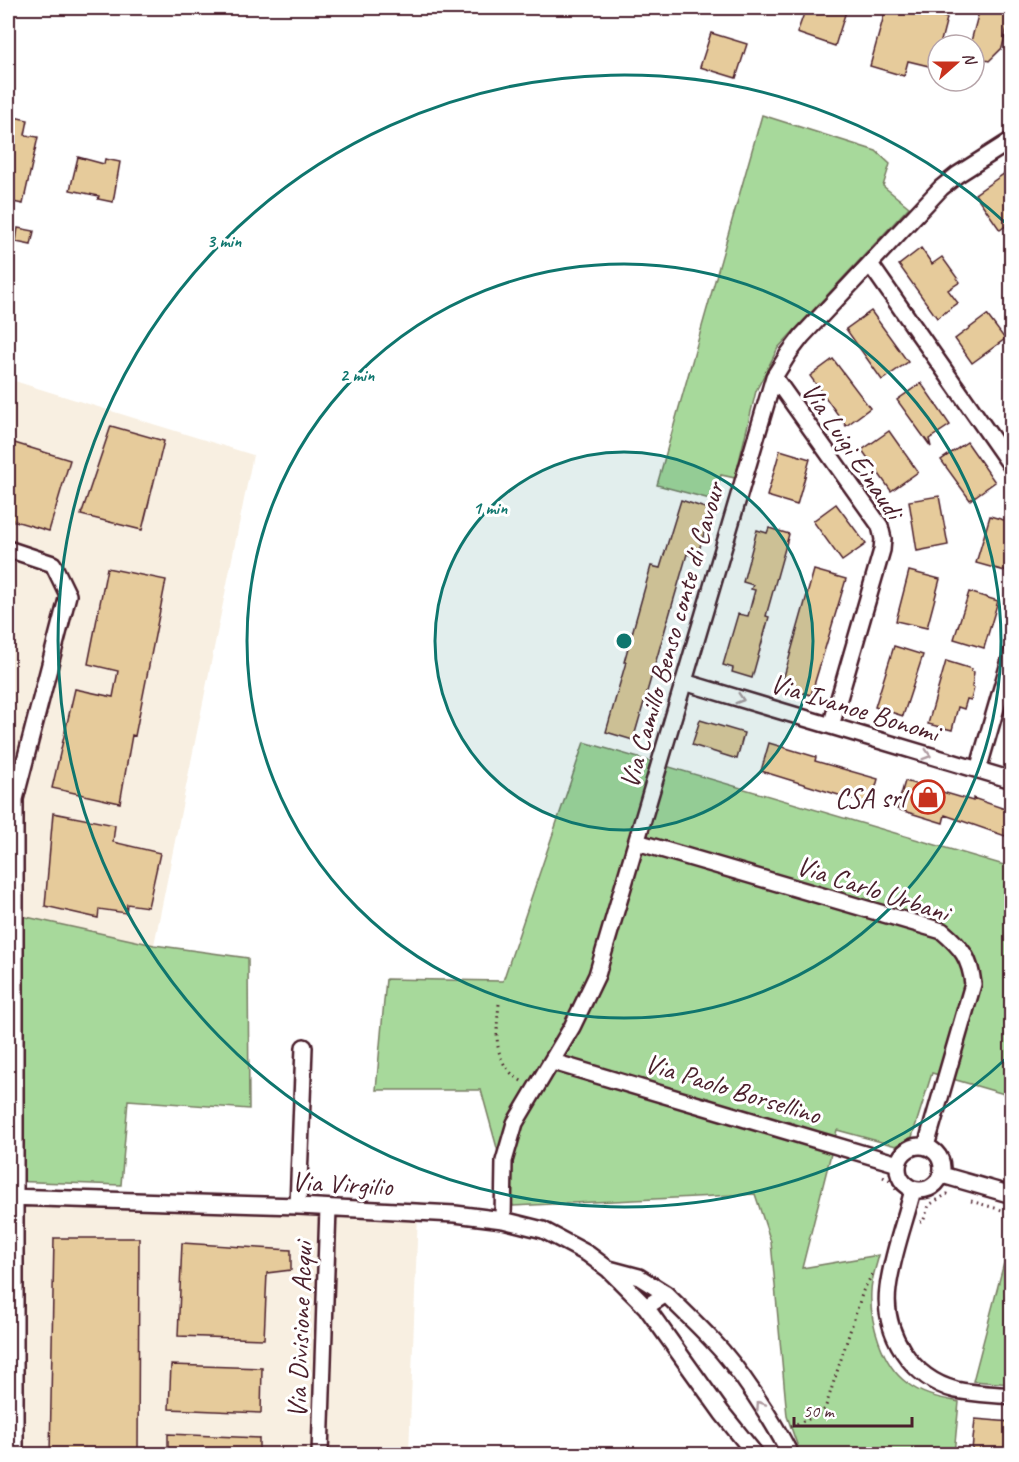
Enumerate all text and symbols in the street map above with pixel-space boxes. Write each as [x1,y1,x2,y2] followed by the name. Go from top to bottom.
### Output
[926,33,986,93] north arrow
[958,50,981,69] text: N
[207,230,242,252] text: 3 min
[340,364,375,386] text: 2 min
[794,375,913,529] street label: Via Luigi Einaudi
[611,476,732,792] street label: Via Camillo Benso conte di Cavour
[473,497,508,519] text: 1 min
[614,631,634,651] centre of rings
[766,665,947,751] street label: Via Ivanoe Bonomi
[734,692,745,704] one-way arrow
[921,748,932,760] one-way arrow
[910,779,946,815] shop icon: CSA srl
[835,780,910,815] place label: CSA srl
[792,847,957,931] street label: Via Carlo Urbani
[641,1045,827,1132] street label: Via Paolo Borsellino
[291,1163,395,1204] street label: Via Virgilio
[279,1237,320,1419] street label: Via Divisione Acqui
[794,1390,912,1428] scale bar
[756,1400,767,1411] one-way arrow
[803,1400,836,1422] text: 50 m

